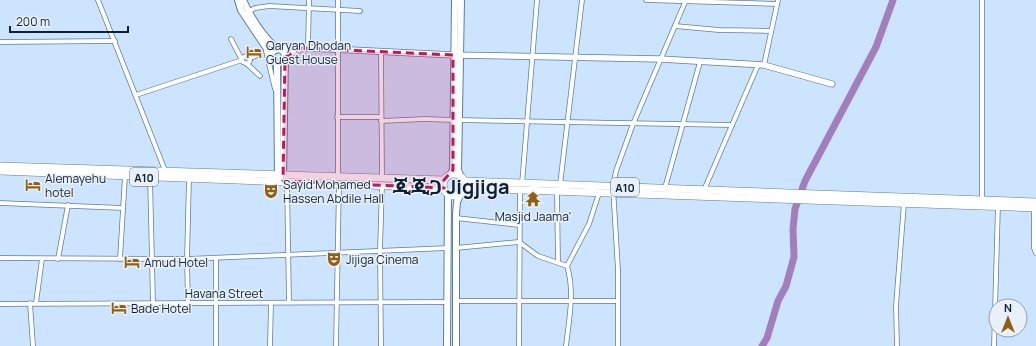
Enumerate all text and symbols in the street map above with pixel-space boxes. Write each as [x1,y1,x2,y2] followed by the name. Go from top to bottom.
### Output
[10,8,128,34] scale bar
[16,13,50,30] text: 200 m
[266,37,351,68] place label: Qaryan Dhodan Guest House
[245,43,263,61] hotel icon: Qaryan Dhodan Guest House
[130,168,158,186] road number: A10
[45,170,106,201] place label: Alemayehu hotel
[392,173,510,200] district label: ጂጂጋ Jigjiga
[24,176,42,194] hotel icon: Alemayehu hotel
[283,176,384,207] place label: Sayid Mohamed Hassen Abdile Hall
[611,178,639,196] road number: A10
[262,182,280,200] theatre icon: Sayid Mohamed Hassen Abdile Hall
[524,190,542,208] temple icon: Masjid Jaama'
[495,208,571,225] place label: Masjid Jaama'
[325,250,343,268] theatre icon: Jijiga Cinema
[346,251,419,268] place label: Jijiga Cinema
[123,253,141,271] hotel icon: Amud Hotel
[144,254,208,271] place label: Amud Hotel
[185,285,263,302] street label: Havana Street
[988,298,1028,338] north arrow
[110,299,128,317] hotel icon: Bade Hotel
[131,300,191,317] place label: Bade Hotel
[1004,300,1012,315] text: N

